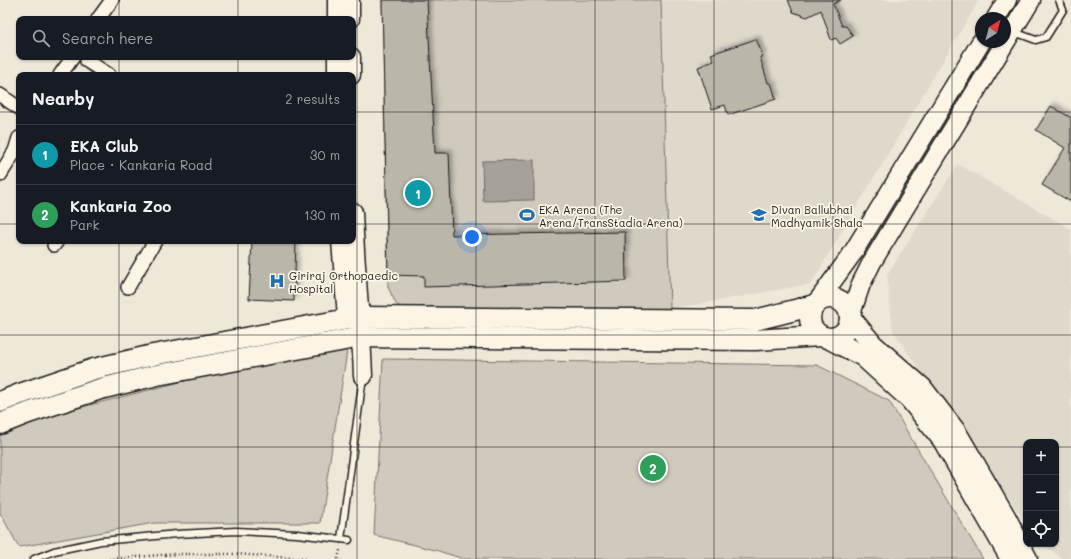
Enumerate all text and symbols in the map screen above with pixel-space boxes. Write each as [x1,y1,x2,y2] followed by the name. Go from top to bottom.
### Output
[975,12,1011,48] north arrow
[16,16,356,60] search box
[30,27,52,49] icon: search
[62,28,153,48] text: Search here
[32,87,94,109] text: Nearby
[285,90,340,107] text: 2 results
[70,136,139,156] text: EKA Club
[42,146,48,163] text: 1
[310,146,340,163] text: 30 m
[70,156,212,173] text: Place · Kankaria Road
[405,178,431,208] pin: 1
[70,196,171,216] text: Kankaria Zoo
[539,202,683,230] place label: EKA Arena (The Arena/TransStadia Arena)
[771,202,863,230] place label: Divan Ballubhai Madhyamik Shala
[41,206,49,223] text: 2
[304,206,340,223] text: 130 m
[518,206,536,224] sports icon: EKA Arena (The Arena/TransStadia Arena)
[750,206,768,224] school or university icon: Divan Ballubhai Madhyamik Shala
[70,216,99,233] text: Park
[462,227,482,247] your location
[289,268,398,296] place label: Giriraj Orthopaedic Hospital
[268,272,286,290] hospital icon: Giriraj Orthopaedic Hospital
[1023,439,1059,547] map controls
[1023,439,1059,475] button: +
[640,453,666,483] pin: 2
[1023,475,1059,511] button: −
[1023,511,1059,547] button: locate

